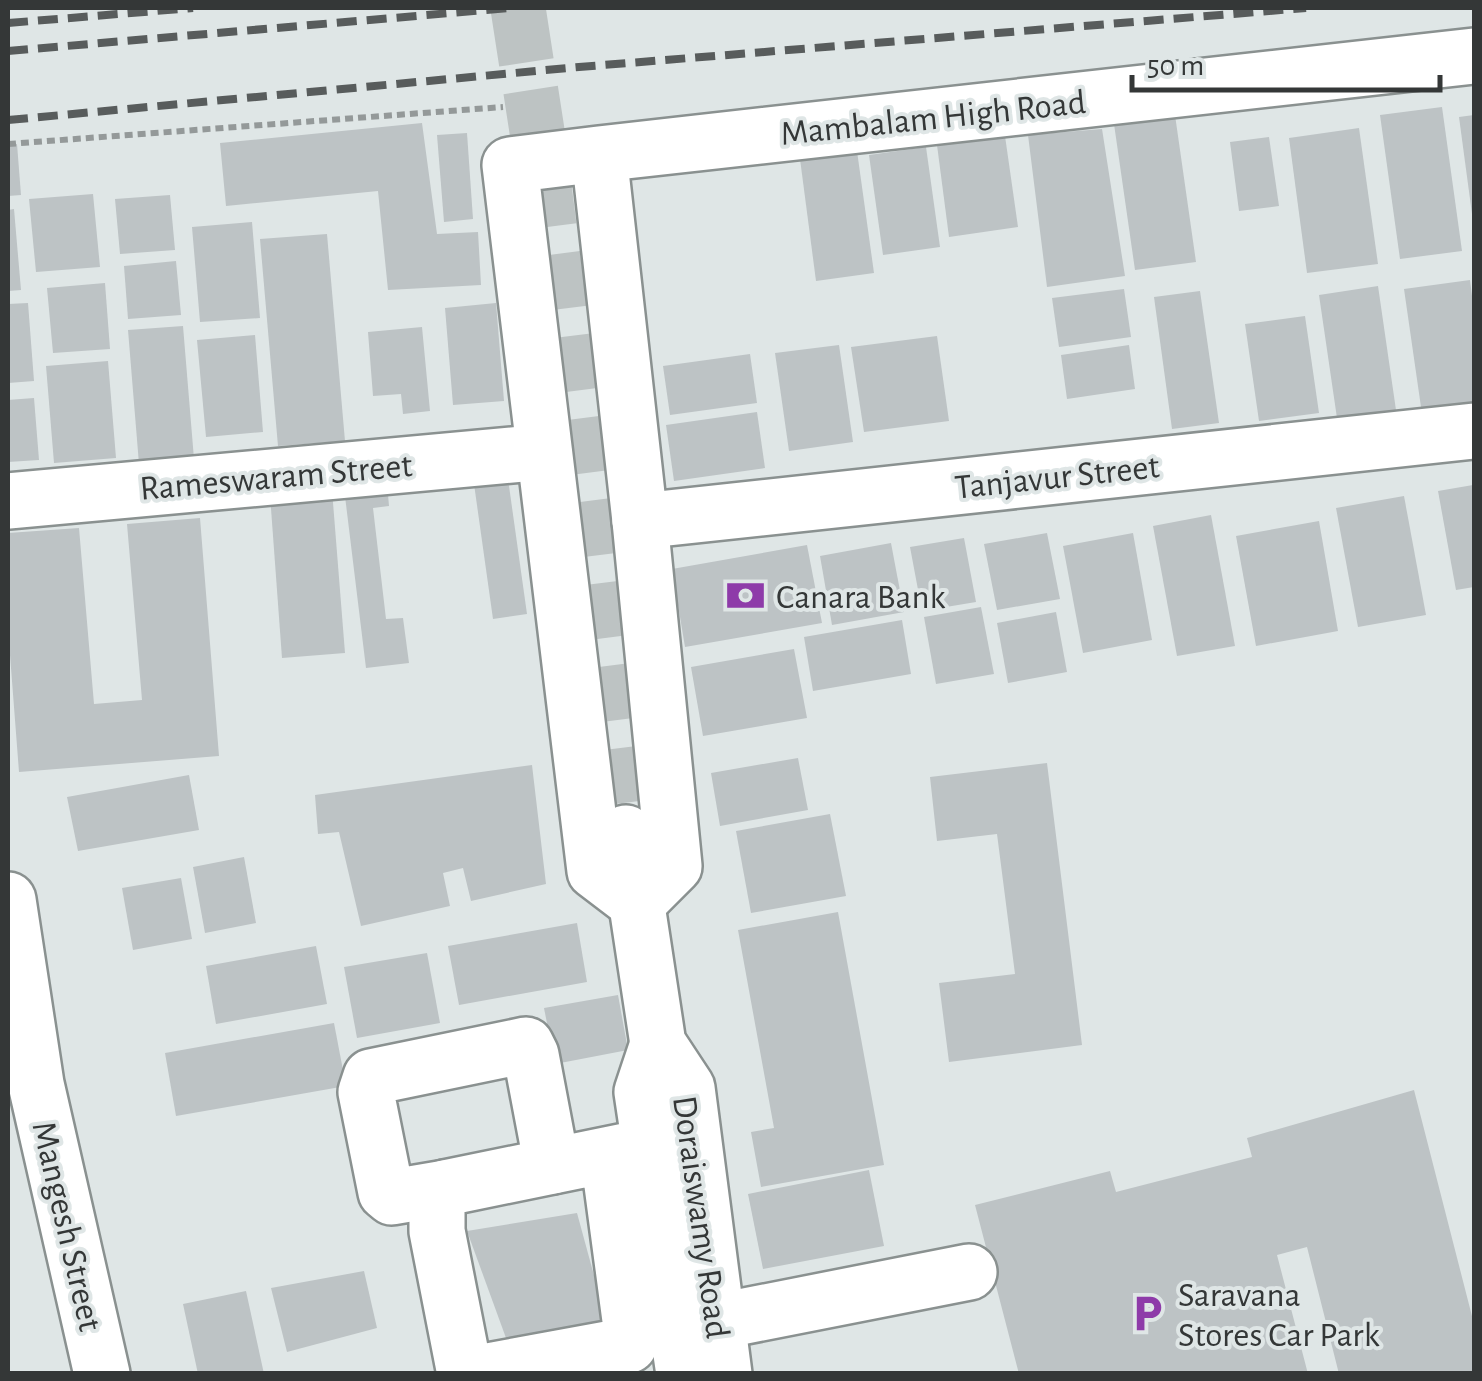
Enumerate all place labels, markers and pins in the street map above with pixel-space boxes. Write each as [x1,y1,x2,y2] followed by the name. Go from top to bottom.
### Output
[725,575,767,617] bank icon: Canara Bank
[776,580,945,615] place label: Canara Bank
[1178,1278,1380,1353] place label: Saravana Stores Car Park
[1127,1293,1169,1335] parking icon: Saravana Stores Car Park

